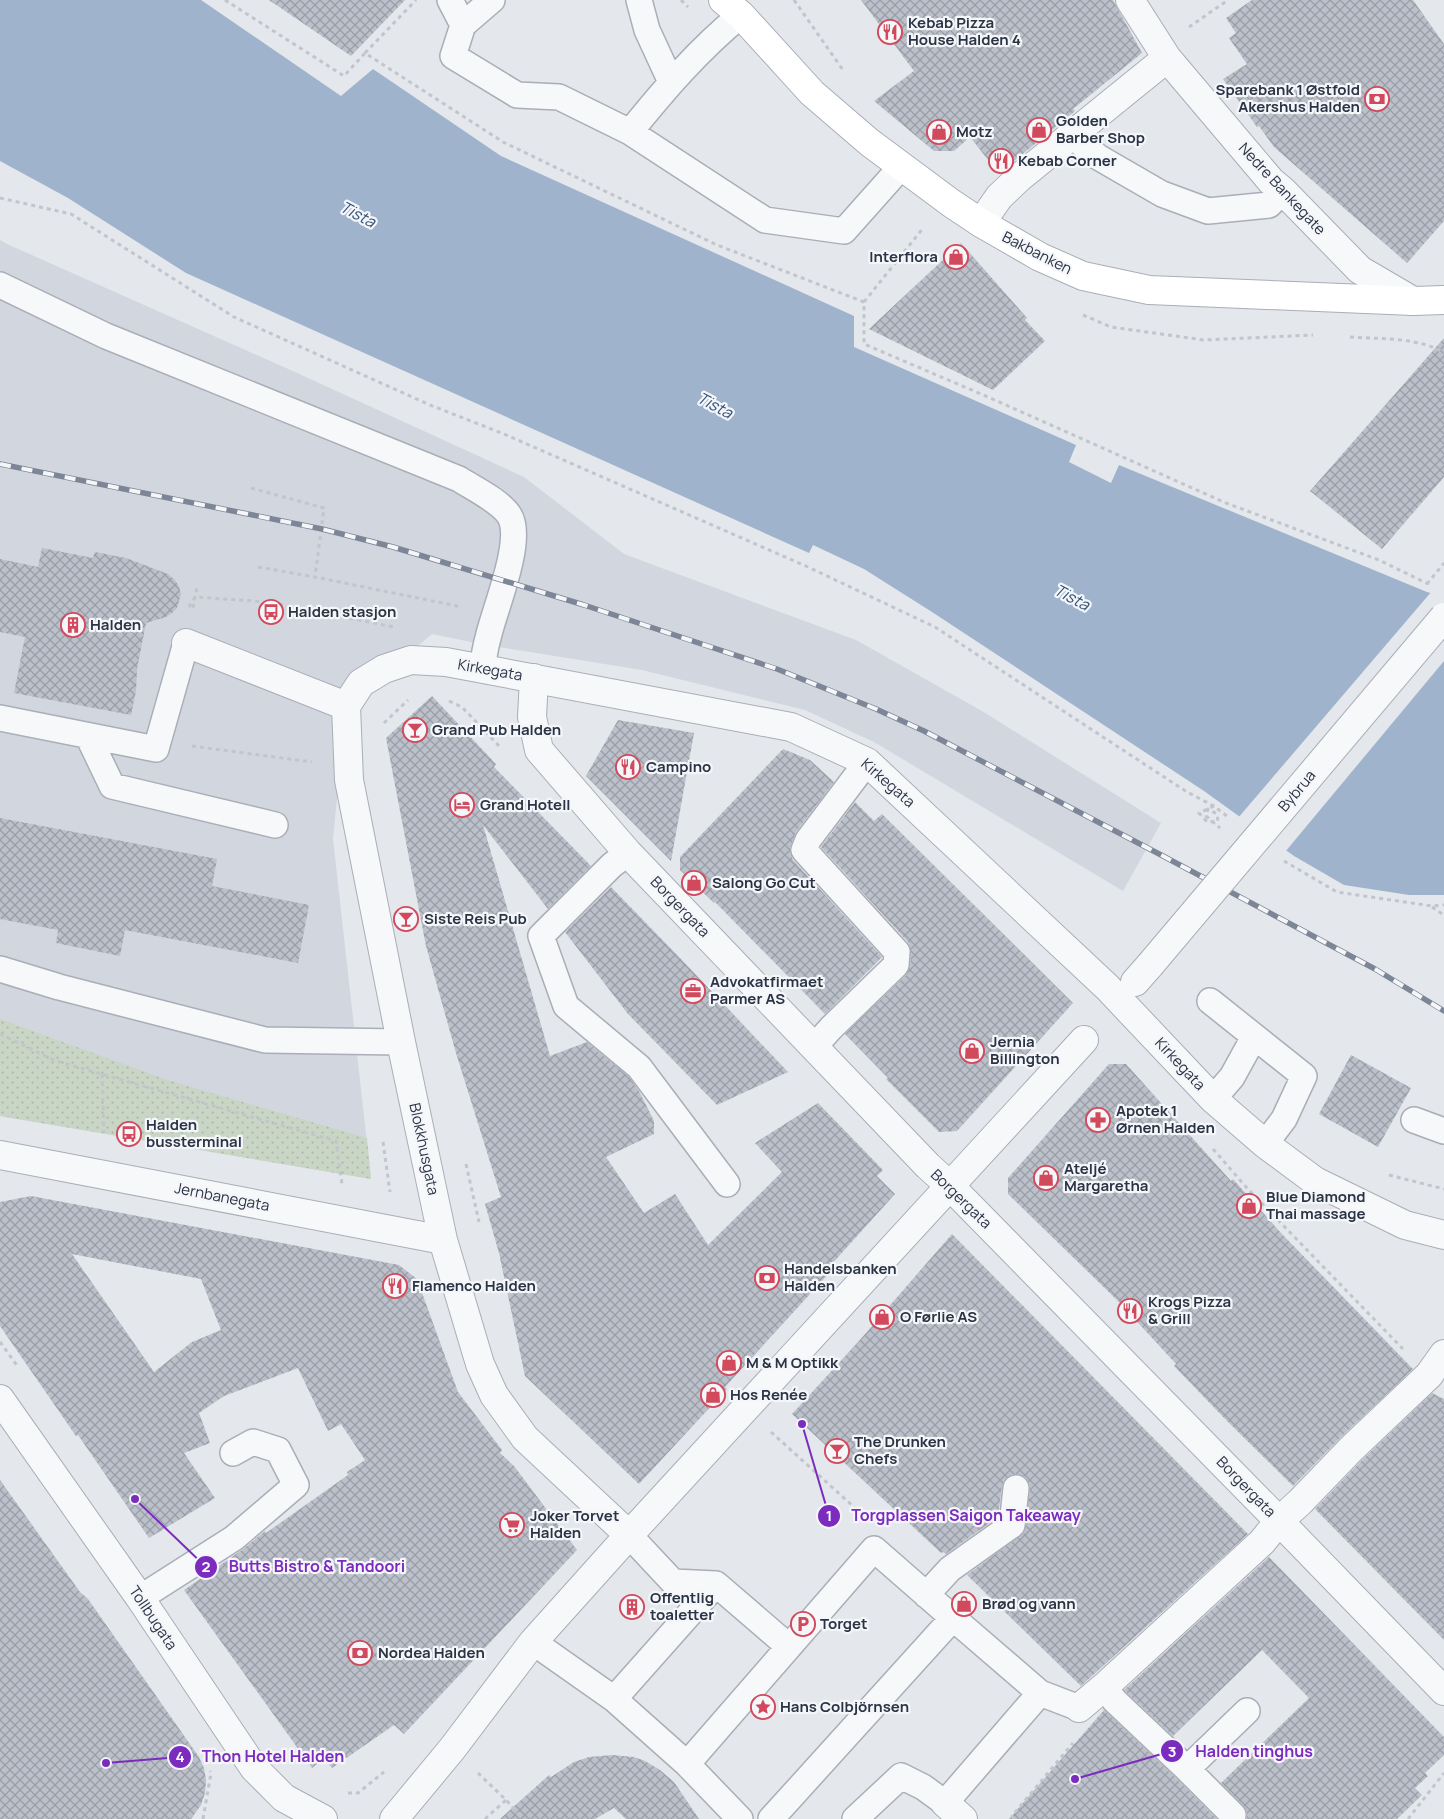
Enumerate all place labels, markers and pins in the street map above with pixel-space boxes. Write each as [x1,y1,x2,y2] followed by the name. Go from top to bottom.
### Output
[908,12,1021,50] place label: Kebab Pizza House Halden 4
[877,19,903,45] restaurant icon: Kebab Pizza House Halden 4
[1216,79,1360,117] place label: Sparebank 1 Østfold Akershus Halden
[1364,86,1390,112] bank icon: Sparebank 1 Østfold Akershus Halden
[1056,110,1145,148] place label: Golden Barber Shop
[1026,117,1052,143] shop icon: Golden Barber Shop
[926,119,952,145] shop icon: Motz
[956,121,993,142] place label: Motz
[988,148,1014,174] restaurant icon: Kebab Corner
[1018,150,1117,171] place label: Kebab Corner
[943,244,969,270] shop icon: Interflora
[869,246,938,267] place label: Interflora
[258,599,284,625] bus stop icon: Halden stasjon
[288,601,396,622] place label: Halden stasjon
[60,612,86,638] building icon: Halden
[90,614,141,635] place label: Halden
[402,717,428,743] bar icon: Grand Pub Halden
[432,719,561,740] place label: Grand Pub Halden
[615,754,641,780] restaurant icon: Campino
[646,756,711,777] place label: Campino
[449,792,475,818] hotel icon: Grand Hotell
[480,794,571,815] place label: Grand Hotell
[681,870,707,896] shop icon: Salong Go Cut
[712,872,816,893] place label: Salong Go Cut
[393,906,419,932] bar icon: Siste Reis Pub
[424,908,527,929] place label: Siste Reis Pub
[710,971,824,1009] place label: Advokatfirmaet Parmer AS
[680,978,706,1004] office icon: Advokatfirmaet Parmer AS
[990,1031,1060,1069] place label: Jernia Billington
[959,1038,985,1064] shop icon: Jernia Billington
[1116,1100,1215,1138] place label: Apotek 1 Ørnen Halden
[1085,1107,1111,1133] pharmacy icon: Apotek 1 Ørnen Halden
[146,1114,242,1152] place label: Halden bussterminal
[116,1121,142,1147] bus stop icon: Halden bussterminal
[1064,1158,1148,1196] place label: Ateljé Margaretha
[1033,1165,1059,1191] shop icon: Ateljé Margaretha
[1266,1186,1366,1224] place label: Blue Diamond Thai massage
[1236,1193,1262,1219] shop icon: Blue Diamond Thai massage
[784,1258,897,1296] place label: Handelsbanken Halden
[754,1265,780,1291] bank icon: Handelsbanken Halden
[382,1273,408,1299] restaurant icon: Flamenco Halden
[412,1275,536,1296] place label: Flamenco Halden
[1148,1291,1231,1329] place label: Krogs Pizza & Grill
[1117,1298,1143,1324] restaurant icon: Krogs Pizza & Grill
[869,1304,895,1330] shop icon: O Førlie AS
[900,1306,977,1327] place label: O Førlie AS
[716,1350,742,1376] shop icon: M & M Optikk
[746,1352,839,1373] place label: M & M Optikk
[700,1382,726,1408] shop icon: Hos Renée
[730,1384,807,1405] place label: Hos Renée
[854,1431,946,1469] place label: The Drunken Chefs
[824,1438,850,1464] bar icon: The Drunken Chefs
[816,1500,1091,1531] callout: Torgplassen Saigon Takeaway
[530,1505,619,1543] place label: Joker Torvet Halden
[499,1512,525,1538] supermarket icon: Joker Torvet Halden
[194,1551,415,1582] callout: Butts Bistro & Tandoori
[650,1587,714,1625] place label: Offentlig toaletter
[951,1591,977,1617] shop icon: Brød og vann
[982,1593,1076,1614] place label: Brød og vann
[619,1594,645,1620] building icon: Offentlig toaletter
[790,1611,816,1637] parking icon: Torget
[820,1613,868,1634] place label: Torget
[347,1640,373,1666] bank icon: Nordea Halden
[378,1642,485,1663] place label: Nordea Halden
[750,1694,776,1720] place icon: Hans Colbjörnsen
[780,1696,909,1717] place label: Hans Colbjörnsen
[1160,1736,1323,1767] callout: Halden tinghus
[167,1741,355,1772] callout: Thon Hotel Halden

